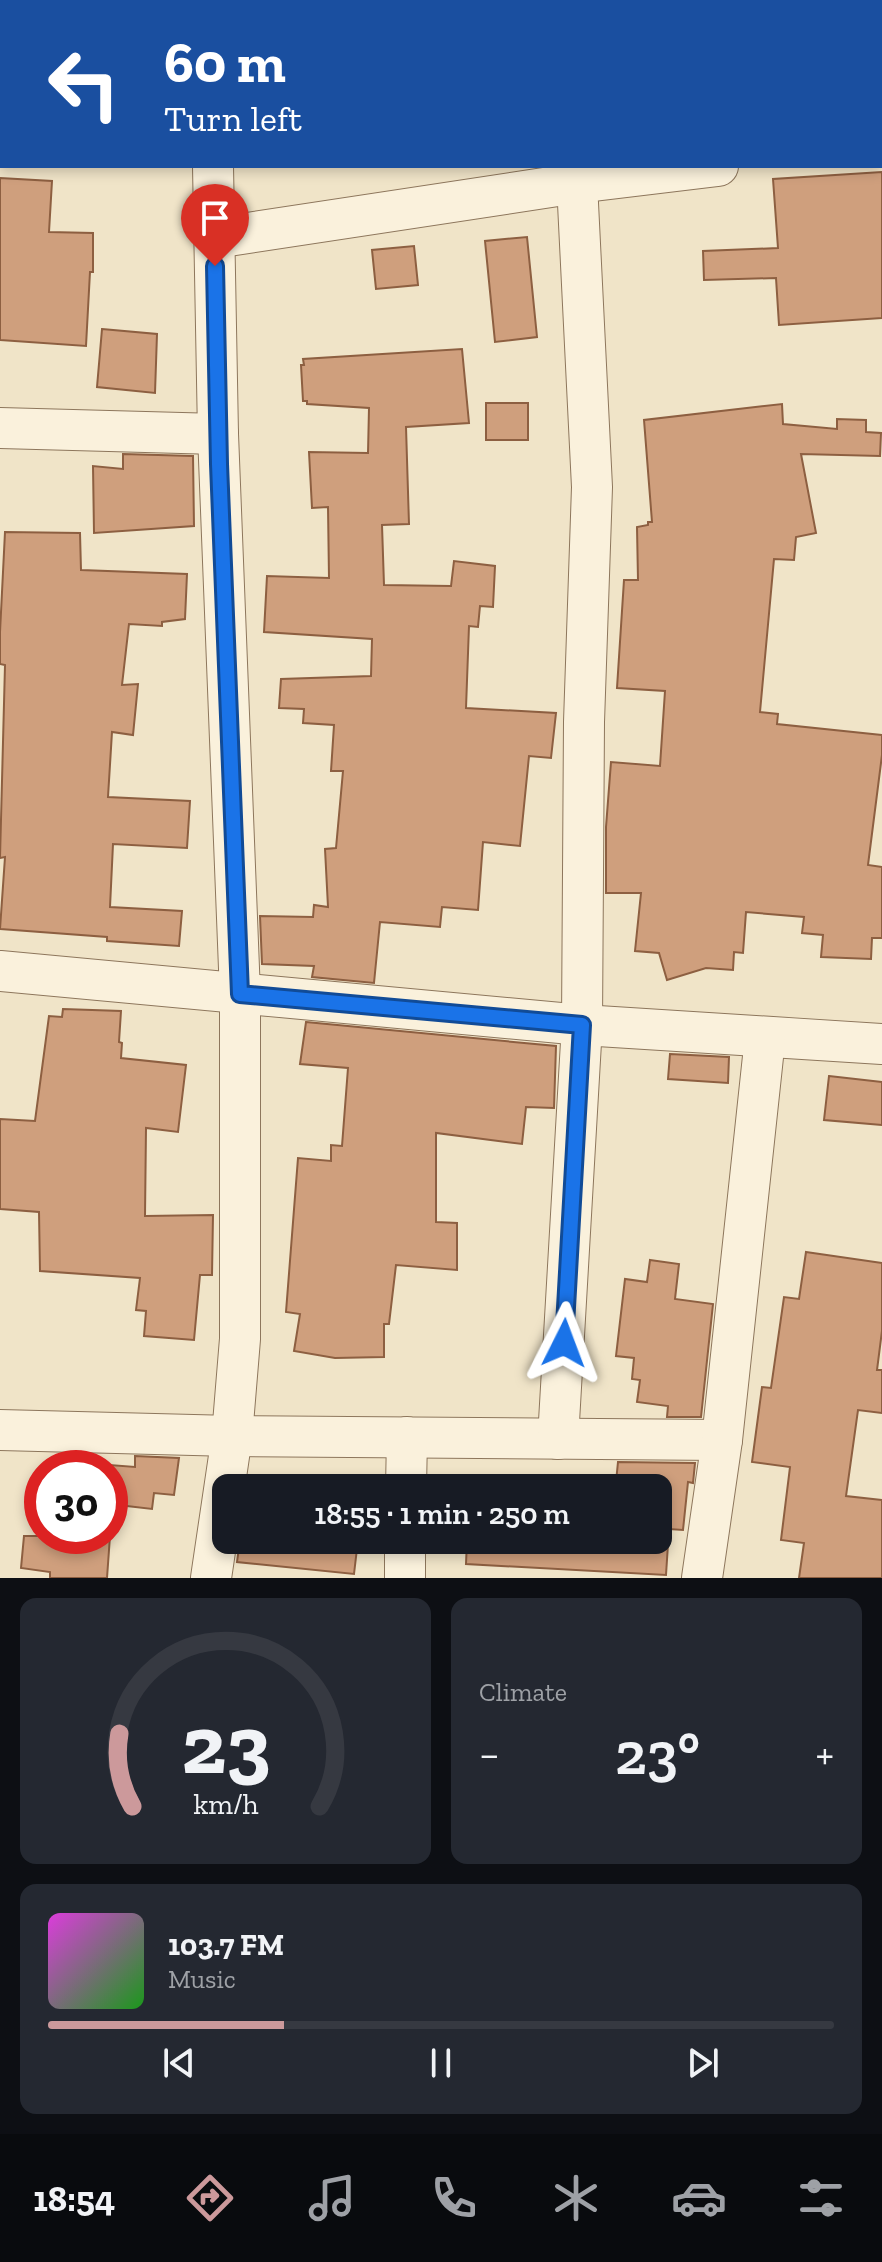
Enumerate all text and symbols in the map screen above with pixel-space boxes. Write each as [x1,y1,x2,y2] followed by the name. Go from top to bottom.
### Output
[164,29,286,96] text: 60 m
[32,32,136,136] icon: left
[164,97,302,140] text: Turn left
[181,184,249,266] pin
[193,196,237,240] icon: arrive
[522,1301,606,1385] position arrow
[24,1450,128,1554] speed limit sign: 30
[314,1496,570,1532] text: 18:55 · 1 min · 250 m
[479,1676,567,1708] text: Climate
[181,1694,270,1794] text: 23
[615,1717,700,1789] text: 23°
[479,1727,500,1780] text: −
[815,1727,834,1780] text: +
[193,1787,258,1821] text: km/h
[168,1927,284,1963] text: 103.7 FM
[168,1963,236,1995] text: Music
[157,2041,201,2085] icon: previous
[419,2041,463,2085] icon: pause
[681,2041,725,2085] icon: next
[182,2170,238,2226] icon: directions
[304,2170,360,2226] icon: music
[426,2170,482,2226] icon: phone
[548,2170,604,2226] icon: climate
[671,2170,727,2226] icon: car
[793,2170,849,2226] icon: filters
[33,2177,115,2220] text: 18:54

